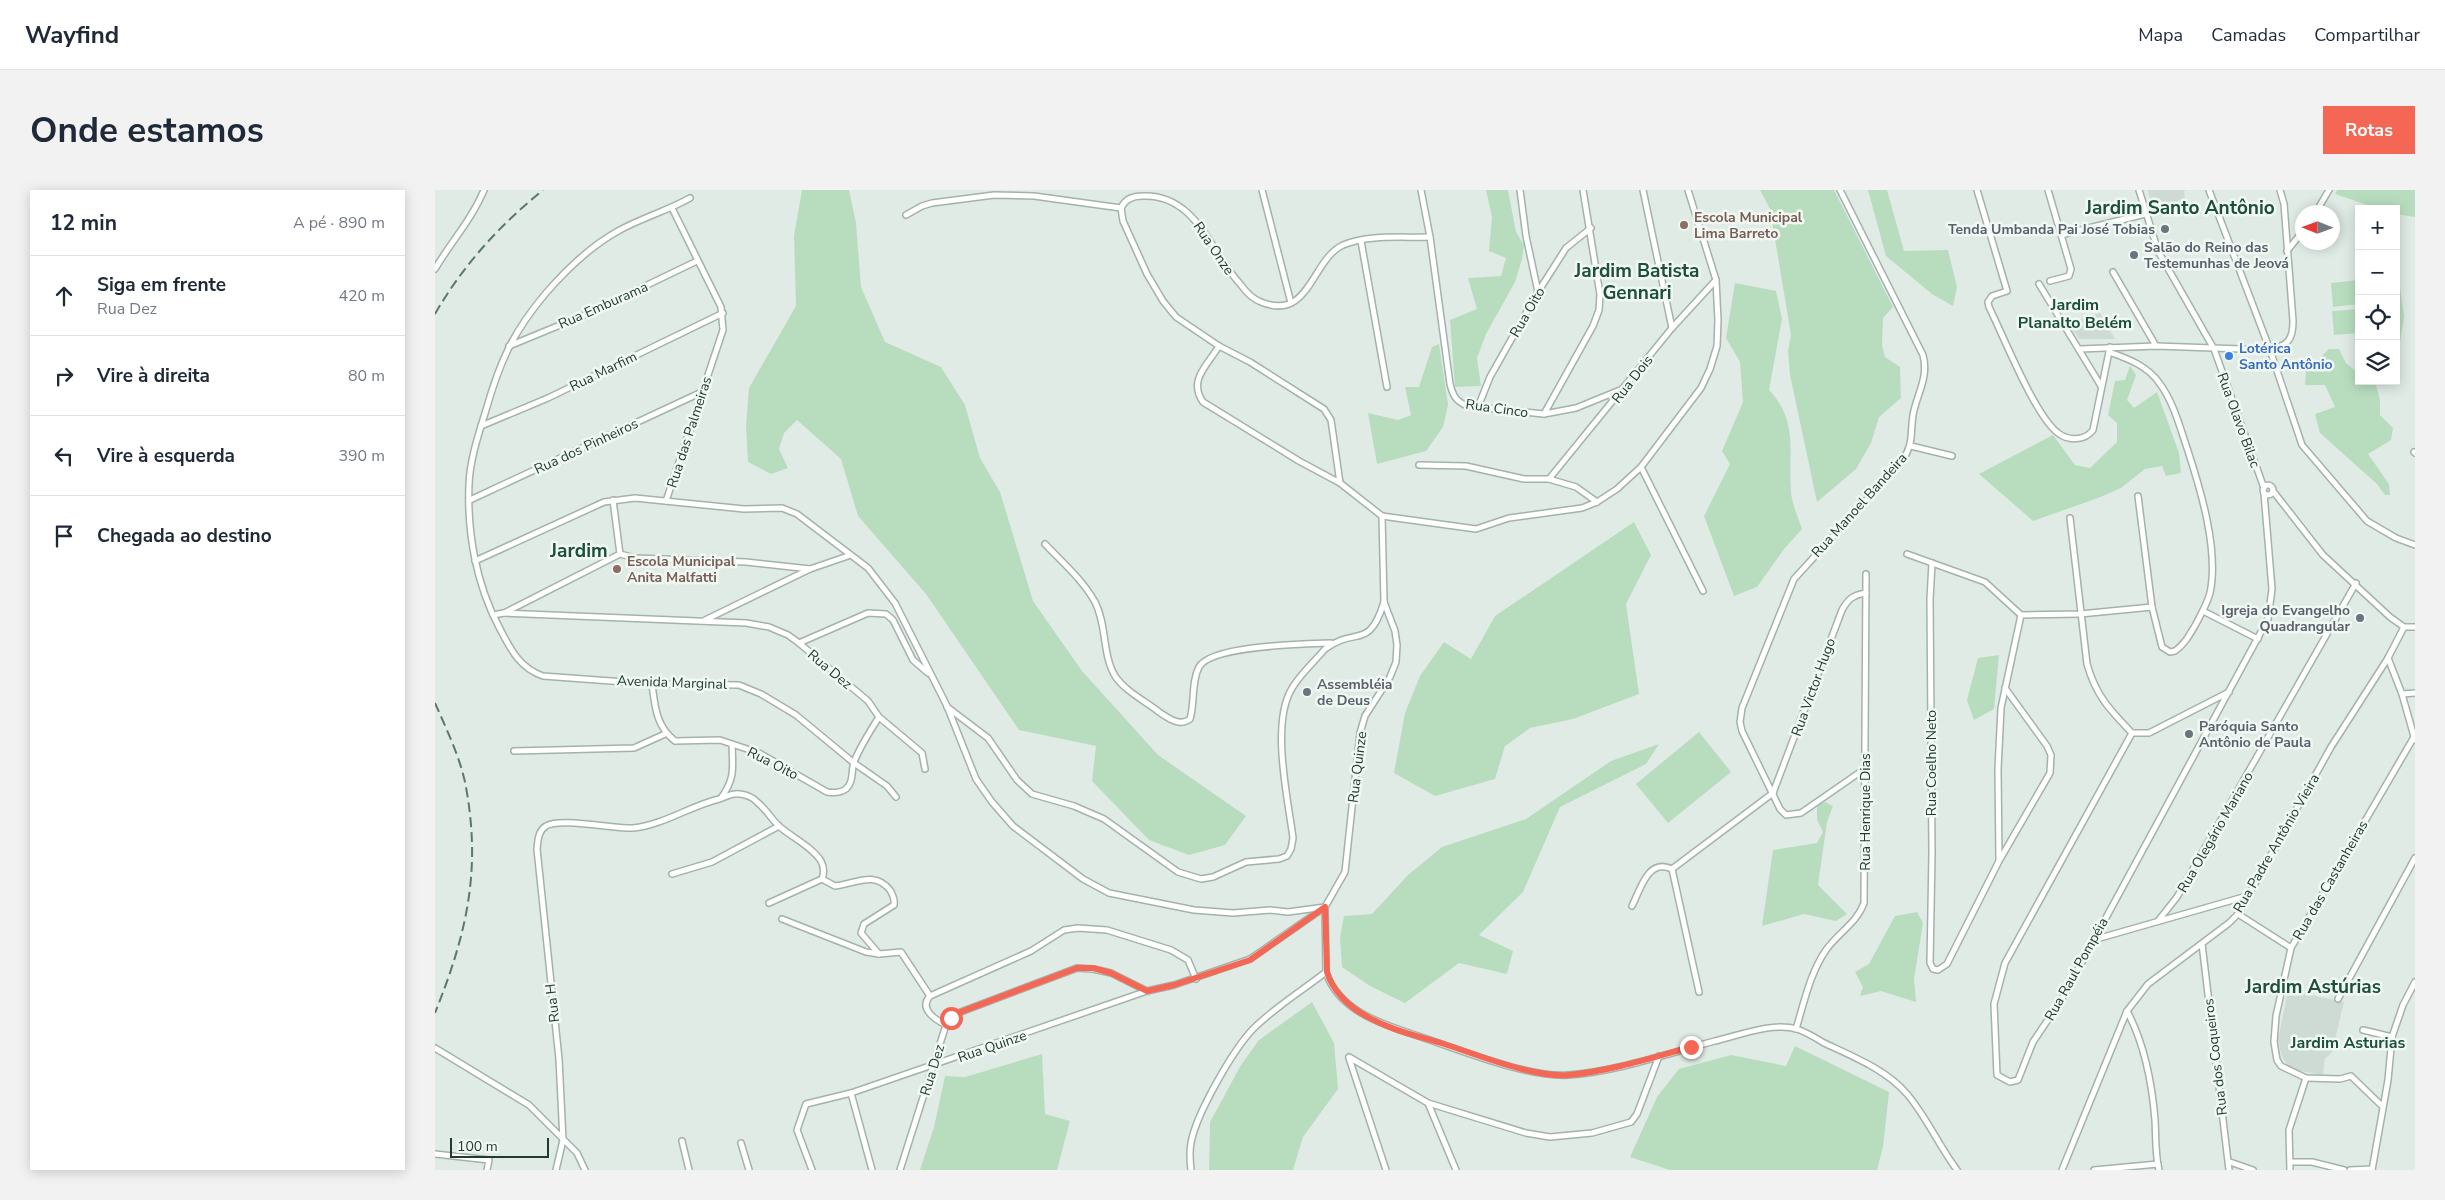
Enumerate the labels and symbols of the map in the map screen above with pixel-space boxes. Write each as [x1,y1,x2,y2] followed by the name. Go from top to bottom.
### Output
[2084,195,2275,221] district label: Jardim Santo Antônio
[2295,205,2340,250] north arrow
[1694,208,1803,243] place label: Escola Municipal Lima Barreto
[1189,218,1238,279] street label: Rua Onze
[1678,219,1690,231] marker: Escola Municipal Lima Barreto
[1948,220,2155,239] place label: Tenda Umbanda Pai José Tobias
[2159,223,2171,235] marker: Tenda Umbanda Pai José Tobias
[2144,238,2289,273] place label: Salão do Reino das Testemunhas de Jeová
[2128,249,2140,261] marker: Salão do Reino das Testemunhas de Jeová
[1574,258,1699,306] district label: Jardim Batista Gennari
[555,277,651,334] street label: Rua Emburama
[1505,284,1549,341] street label: Rua Oito
[2018,294,2132,334] district label: Jardim Planalto Belém
[2239,339,2333,374] place label: Lotérica Santo Antônio
[566,347,640,396] street label: Rua Marfim
[2223,350,2235,362] marker: Lotérica Santo Antônio
[1608,351,1657,407] street label: Rua Dois
[2213,370,2265,471] street label: Rua Olavo Bilac
[663,374,717,490] street label: Rua das Palmeiras
[1464,395,1530,422] street label: Rua Cinco
[531,414,642,479] street label: Rua dos Pinheiros
[1807,449,1911,562] street label: Rua Manoel Bandeira
[549,538,608,564] district label: Jardim
[627,552,736,587] place label: Escola Municipal Anita Malfatti
[611,563,623,575] marker: Escola Municipal Anita Malfatti
[2221,601,2351,636] place label: Igreja do Evangelho Quadrangular
[2354,612,2366,624] marker: Igreja do Evangelho Quadrangular
[1787,635,1840,739] street label: Rua Victor Hugo
[803,645,856,694] street label: Rua Dez
[617,671,728,694] street label: Avenida Marginal
[1317,675,1392,710] place label: Assembléia de Deus
[1301,686,1313,698] marker: Assembléia de Deus
[1922,710,1941,816] street label: Rua Coelho Neto
[2199,717,2311,752] place label: Paróquia Santo Antônio de Paula
[2183,728,2195,740] marker: Paróquia Santo Antônio de Paula
[1344,730,1371,804] street label: Rua Quinze
[744,743,802,784] street label: Rua Oito
[1856,753,1875,871] street label: Rua Henrique Dias
[2173,768,2258,896] street label: Rua Olegário Mariano
[2229,770,2324,916] street label: Rua Padre Antônio Vieira
[2288,817,2373,944] street label: Rua das Castanheiras
[2040,914,2113,1024] street label: Rua Raul Pompéia
[2244,974,2381,1000] district label: Jardim Astúrias
[541,982,564,1023] street label: Rua H
[2199,997,2232,1116] street label: Rua dos Coqueiros
[940,1007,963,1030] route start
[955,1026,1029,1067] street label: Rua Quinze
[2290,1032,2405,1054] district label: Jardim Asturias
[1680,1036,1703,1059] route end
[916,1042,949,1098] street label: Rua Dez
[450,1135,549,1158] scale bar

